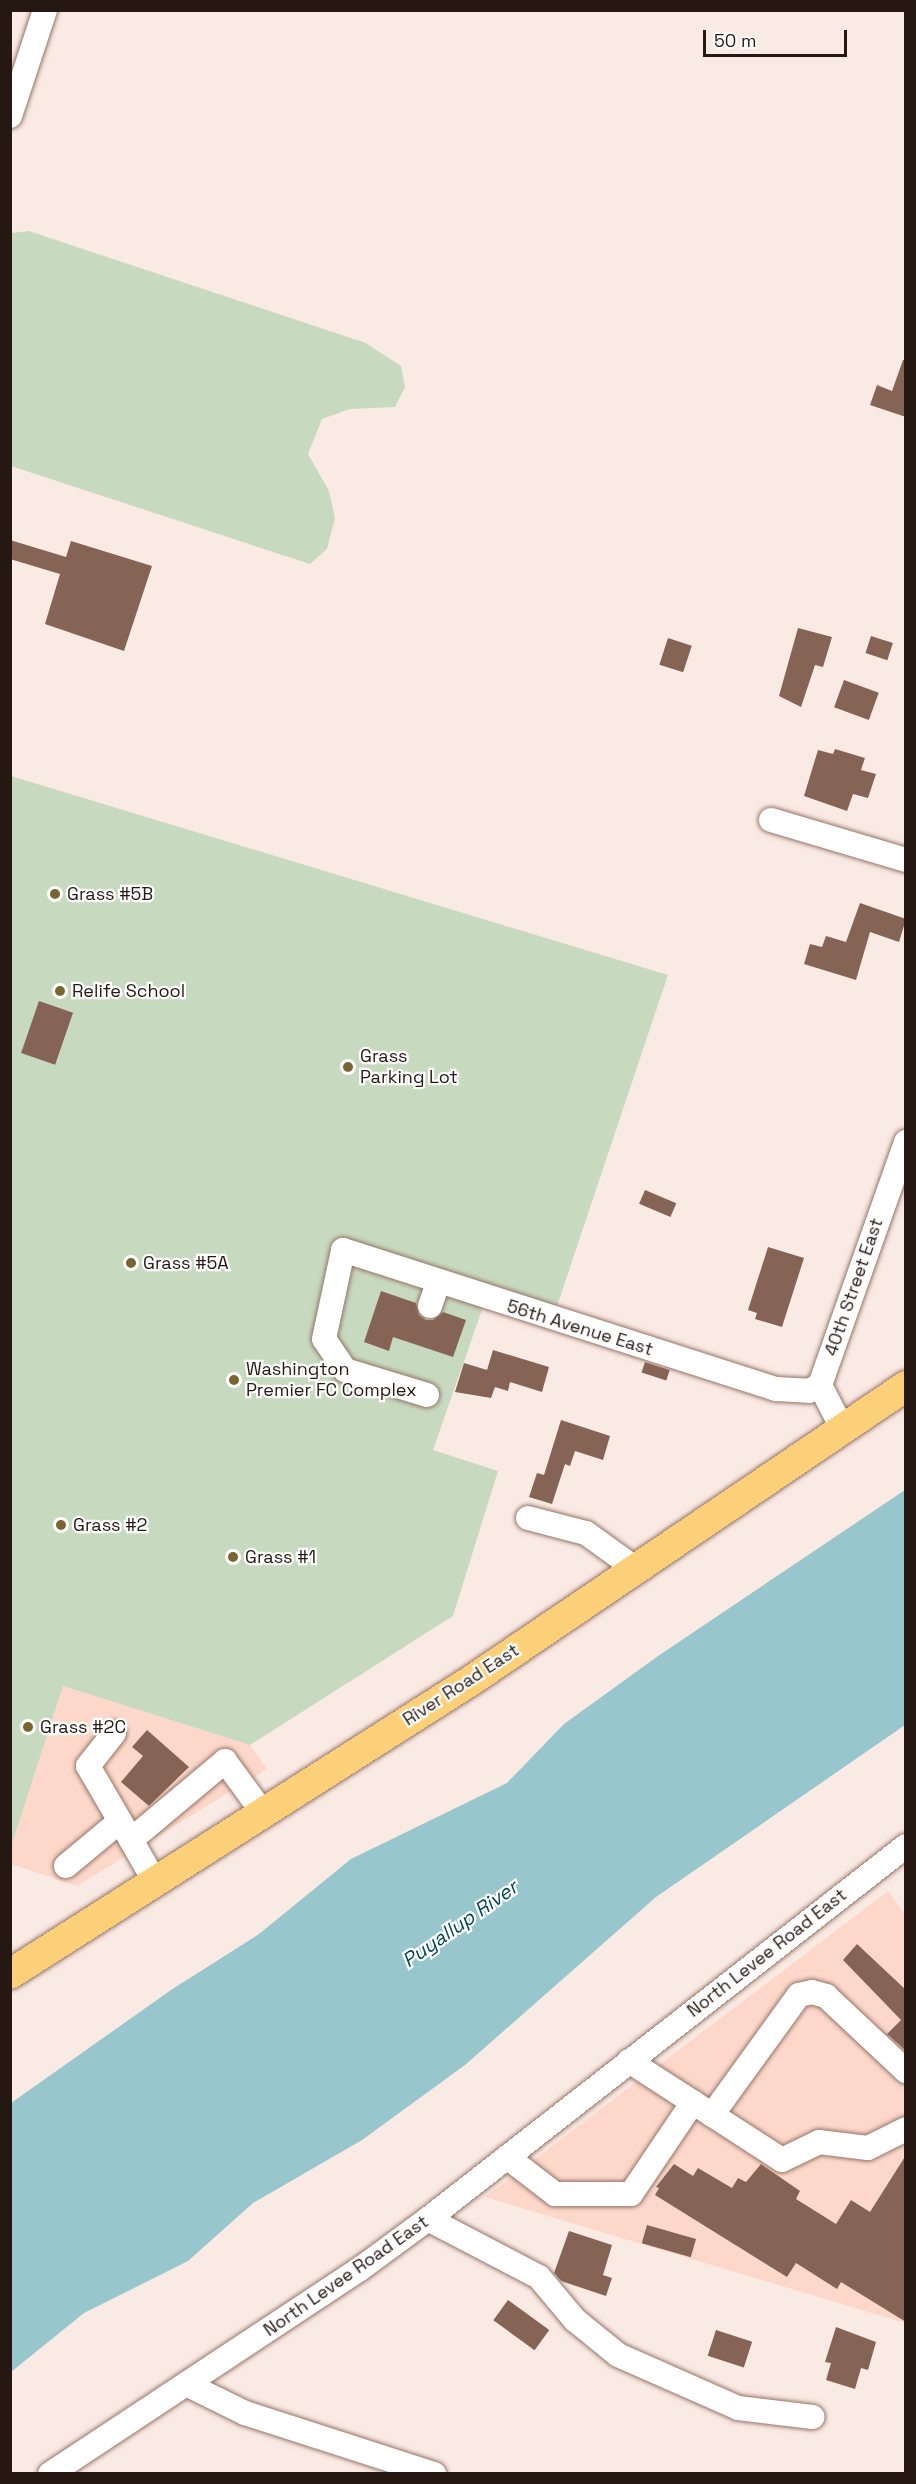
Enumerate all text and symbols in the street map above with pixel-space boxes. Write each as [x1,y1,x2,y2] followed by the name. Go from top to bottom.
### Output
[706,18,850,56] scale bar
[714,29,756,52] text: 50 m
[67,883,153,905] place label: Grass #5B
[48,887,62,901] marker: Grass #5B
[72,980,185,1002] place label: Relife School
[53,984,67,998] marker: Relife School
[360,1046,458,1088] place label: Grass Parking Lot
[341,1060,355,1074] marker: Grass Parking Lot
[820,1215,888,1359] street label: 40th Street East
[143,1252,229,1274] place label: Grass #5A
[124,1256,138,1270] marker: Grass #5A
[504,1295,656,1361] street label: 56th Avenue East
[246,1359,417,1402] place label: Washington Premier FC Complex
[227,1373,241,1387] marker: Washington Premier FC Complex
[73,1514,147,1536] place label: Grass #2
[54,1518,68,1532] marker: Grass #2
[245,1546,316,1568] place label: Grass #1
[226,1550,240,1564] marker: Grass #1
[399,1639,523,1731] street label: River Road East
[40,1716,126,1738] place label: Grass #2C
[21,1720,35,1734] marker: Grass #2C
[398,1875,522,1973] water label: Puyallup River
[683,1884,851,2022] street label: North Levee Road East
[260,2211,432,2341] street label: North Levee Road East

